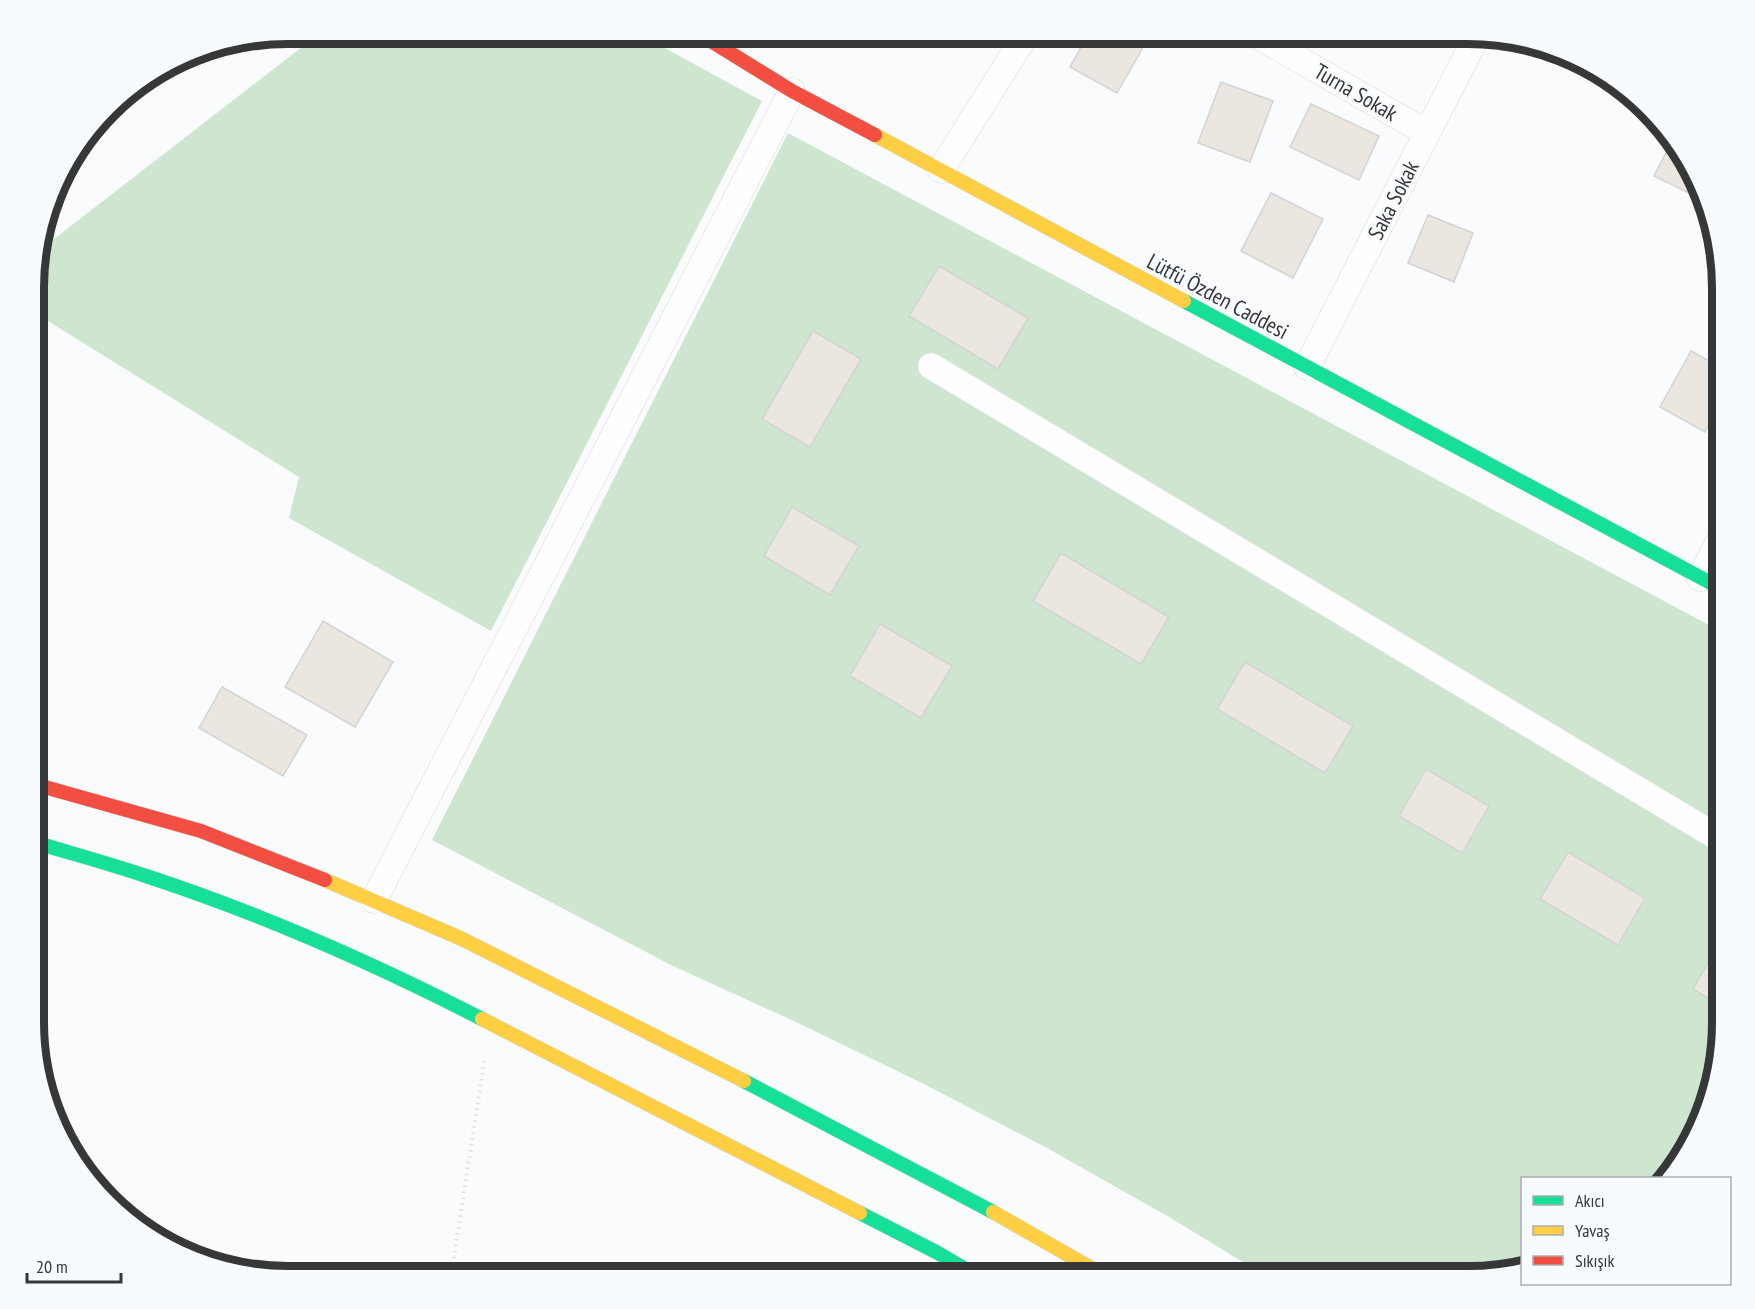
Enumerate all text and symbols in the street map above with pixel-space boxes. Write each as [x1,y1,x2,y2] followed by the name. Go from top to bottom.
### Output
[1309,57,1403,127] street label: Turna Sokak
[1361,155,1425,244] street label: Saka Sokak
[1143,247,1293,345] street label: Lütfü Özden Caddesi
[1521,1177,1731,1285] legend
[1575,1189,1605,1212] text: Akıcı
[1575,1219,1610,1242] text: Yavaş
[27,1246,122,1284] scale bar
[1575,1249,1614,1272] text: Sıkışık
[36,1255,68,1278] text: 20 m

